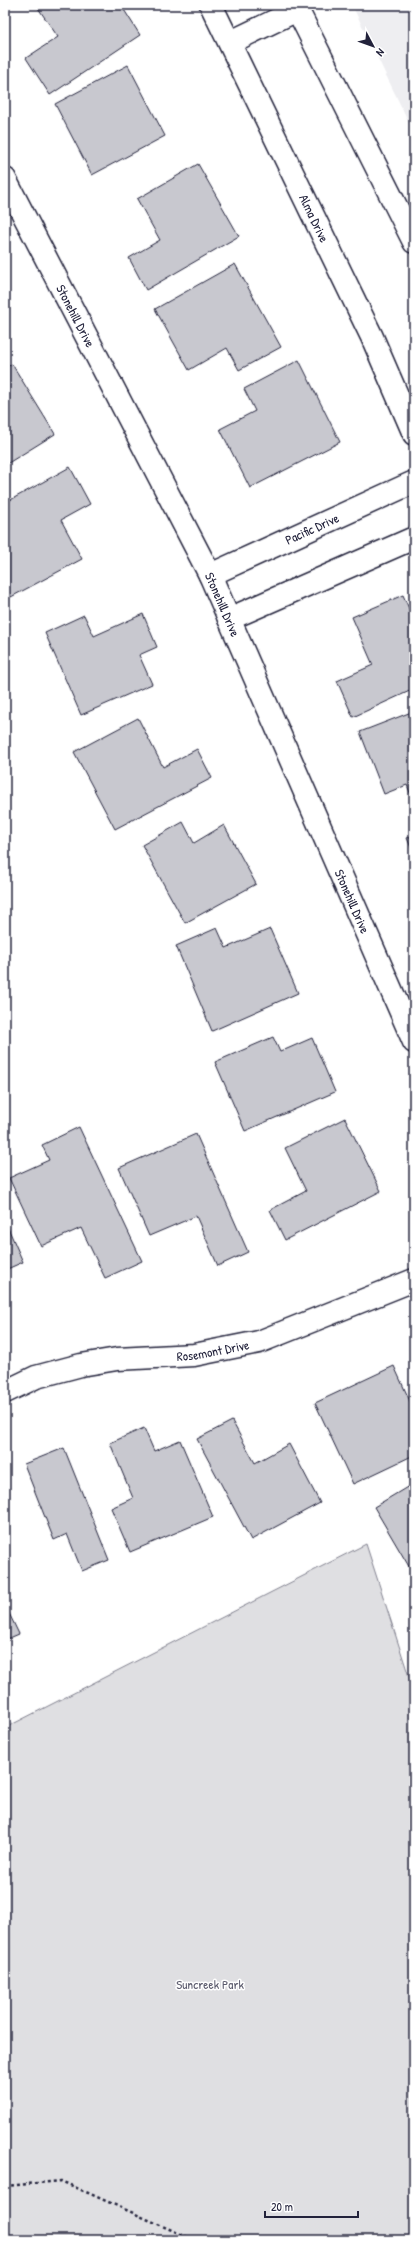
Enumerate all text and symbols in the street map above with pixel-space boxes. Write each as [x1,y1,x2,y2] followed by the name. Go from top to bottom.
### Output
[353,26,393,66] north arrow
[373,46,388,59] text: N
[295,191,334,245] street label: Alma Drive
[52,281,99,350] street label: Stonehill Drive
[282,509,342,549] street label: Pacific Drive
[201,570,245,639] street label: Stonehill Drive
[331,866,374,936] street label: Stonehill Drive
[176,1335,251,1365] street label: Rosemont Drive
[176,1975,244,1993] park label: Suncreek Park
[265,2193,358,2219] scale bar
[271,2198,293,2215] text: 20 m

